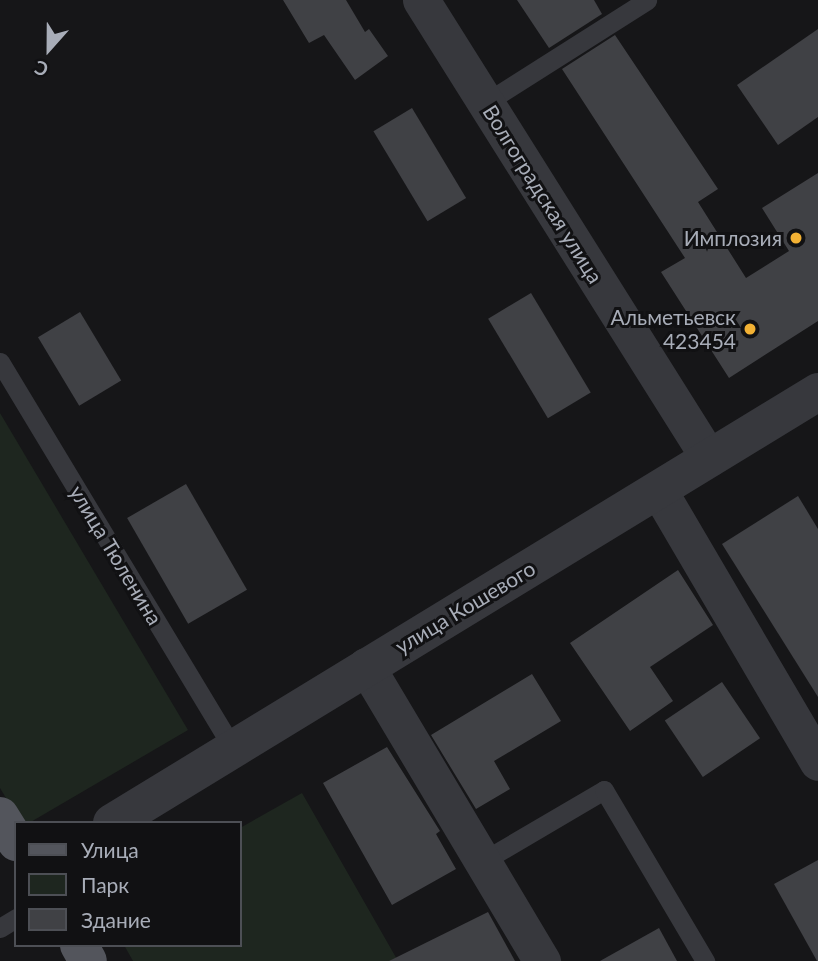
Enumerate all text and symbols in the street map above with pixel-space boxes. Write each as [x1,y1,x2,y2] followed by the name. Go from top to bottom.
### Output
[14,14,84,84] north arrow
[31,56,51,82] text: С
[478,100,608,288] street label: Волгоградская улица
[684,225,782,251] place label: Имплозия
[788,230,804,246] marker: Имплозия
[610,304,736,354] place label: Альметьевск 423454
[742,321,758,337] marker: Альметьевск 423454
[64,481,168,629] street label: улица Тюленина
[391,555,539,659] street label: улица Кошевого
[14,821,242,947] legend
[81,837,139,862] text: Улица
[81,872,129,897] text: Парк
[81,907,151,932] text: Здание

